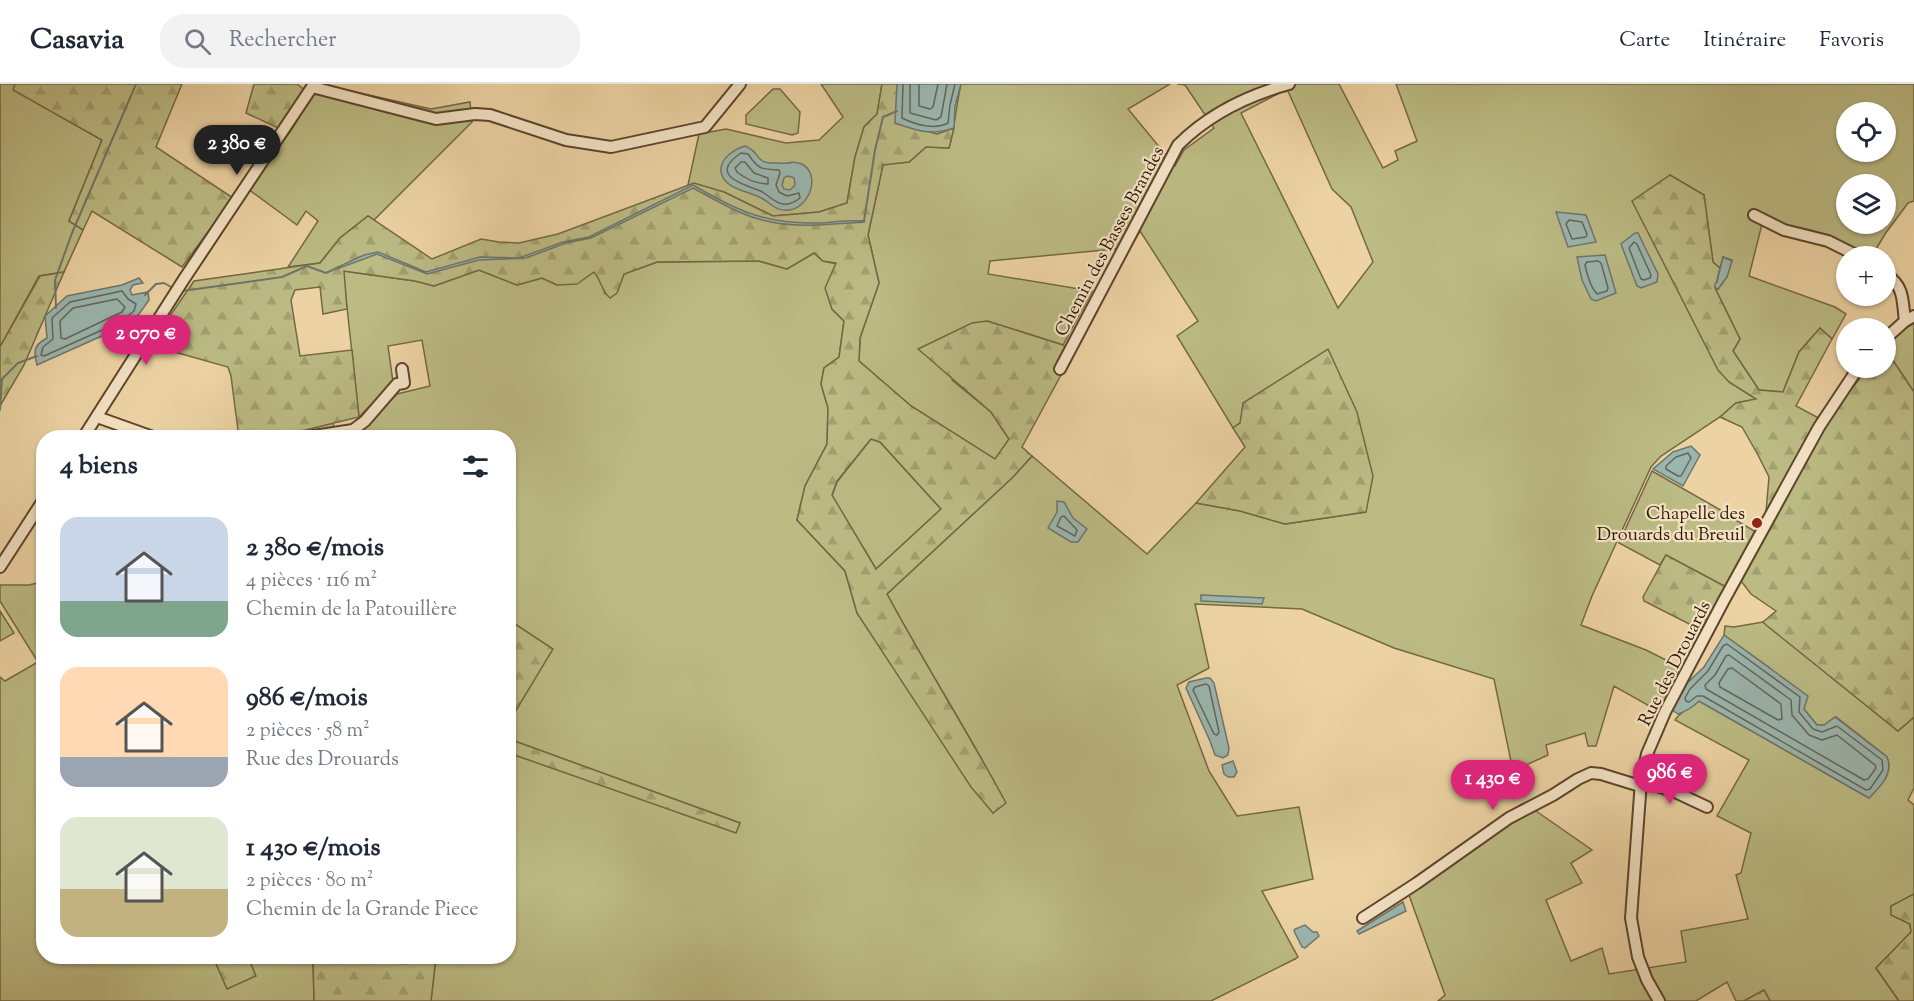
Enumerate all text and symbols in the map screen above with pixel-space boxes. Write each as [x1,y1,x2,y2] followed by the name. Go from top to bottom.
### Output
[160,14,580,68] search box
[30,21,124,61] text: Casavia
[181,25,214,58] icon: search
[229,25,337,57] text: Rechercher
[1619,26,1670,56] text: Carte
[1703,26,1786,56] text: Itinéraire
[1819,26,1884,56] text: Favoris
[1836,102,1896,378] map controls
[1836,102,1896,162] button: locate
[182,125,292,176] pin: 2 380 €
[208,130,266,159] text: 2 380 €
[1049,142,1172,342] street label: Chemin des Basses Brandes
[1836,174,1896,234] button: layers
[1836,246,1896,306] button: +
[91,315,201,366] pin: 2 070 €
[1836,318,1896,378] button: −
[116,320,176,349] text: 2 070 €
[60,448,138,485] text: 4 biens
[459,450,492,483] icon: filters
[1597,502,1745,549] place label: Chapelle des Drouards du Breuil
[1750,516,1764,530] marker: Chapelle des Drouards du Breuil
[246,530,384,567] text: 2 380 €/mois
[108,541,180,613] icon: home
[246,567,377,596] text: 4 pièces · 116 m²
[246,596,457,625] text: Chemin de la Patouillère
[1633,597,1719,731] street label: Rue des Drouards
[246,680,368,717] text: 986 €/mois
[108,691,180,763] icon: home
[246,717,370,746] text: 2 pièces · 58 m²
[246,746,399,775] text: Rue des Drouards
[1628,754,1712,805] pin: 986 €
[1647,759,1693,788] text: 986 €
[1438,760,1548,811] pin: 1 430 €
[1465,765,1521,794] text: 1 430 €
[246,830,381,867] text: 1 430 €/mois
[108,841,180,913] icon: home
[246,867,374,896] text: 2 pièces · 80 m²
[246,896,479,925] text: Chemin de la Grande Piece

